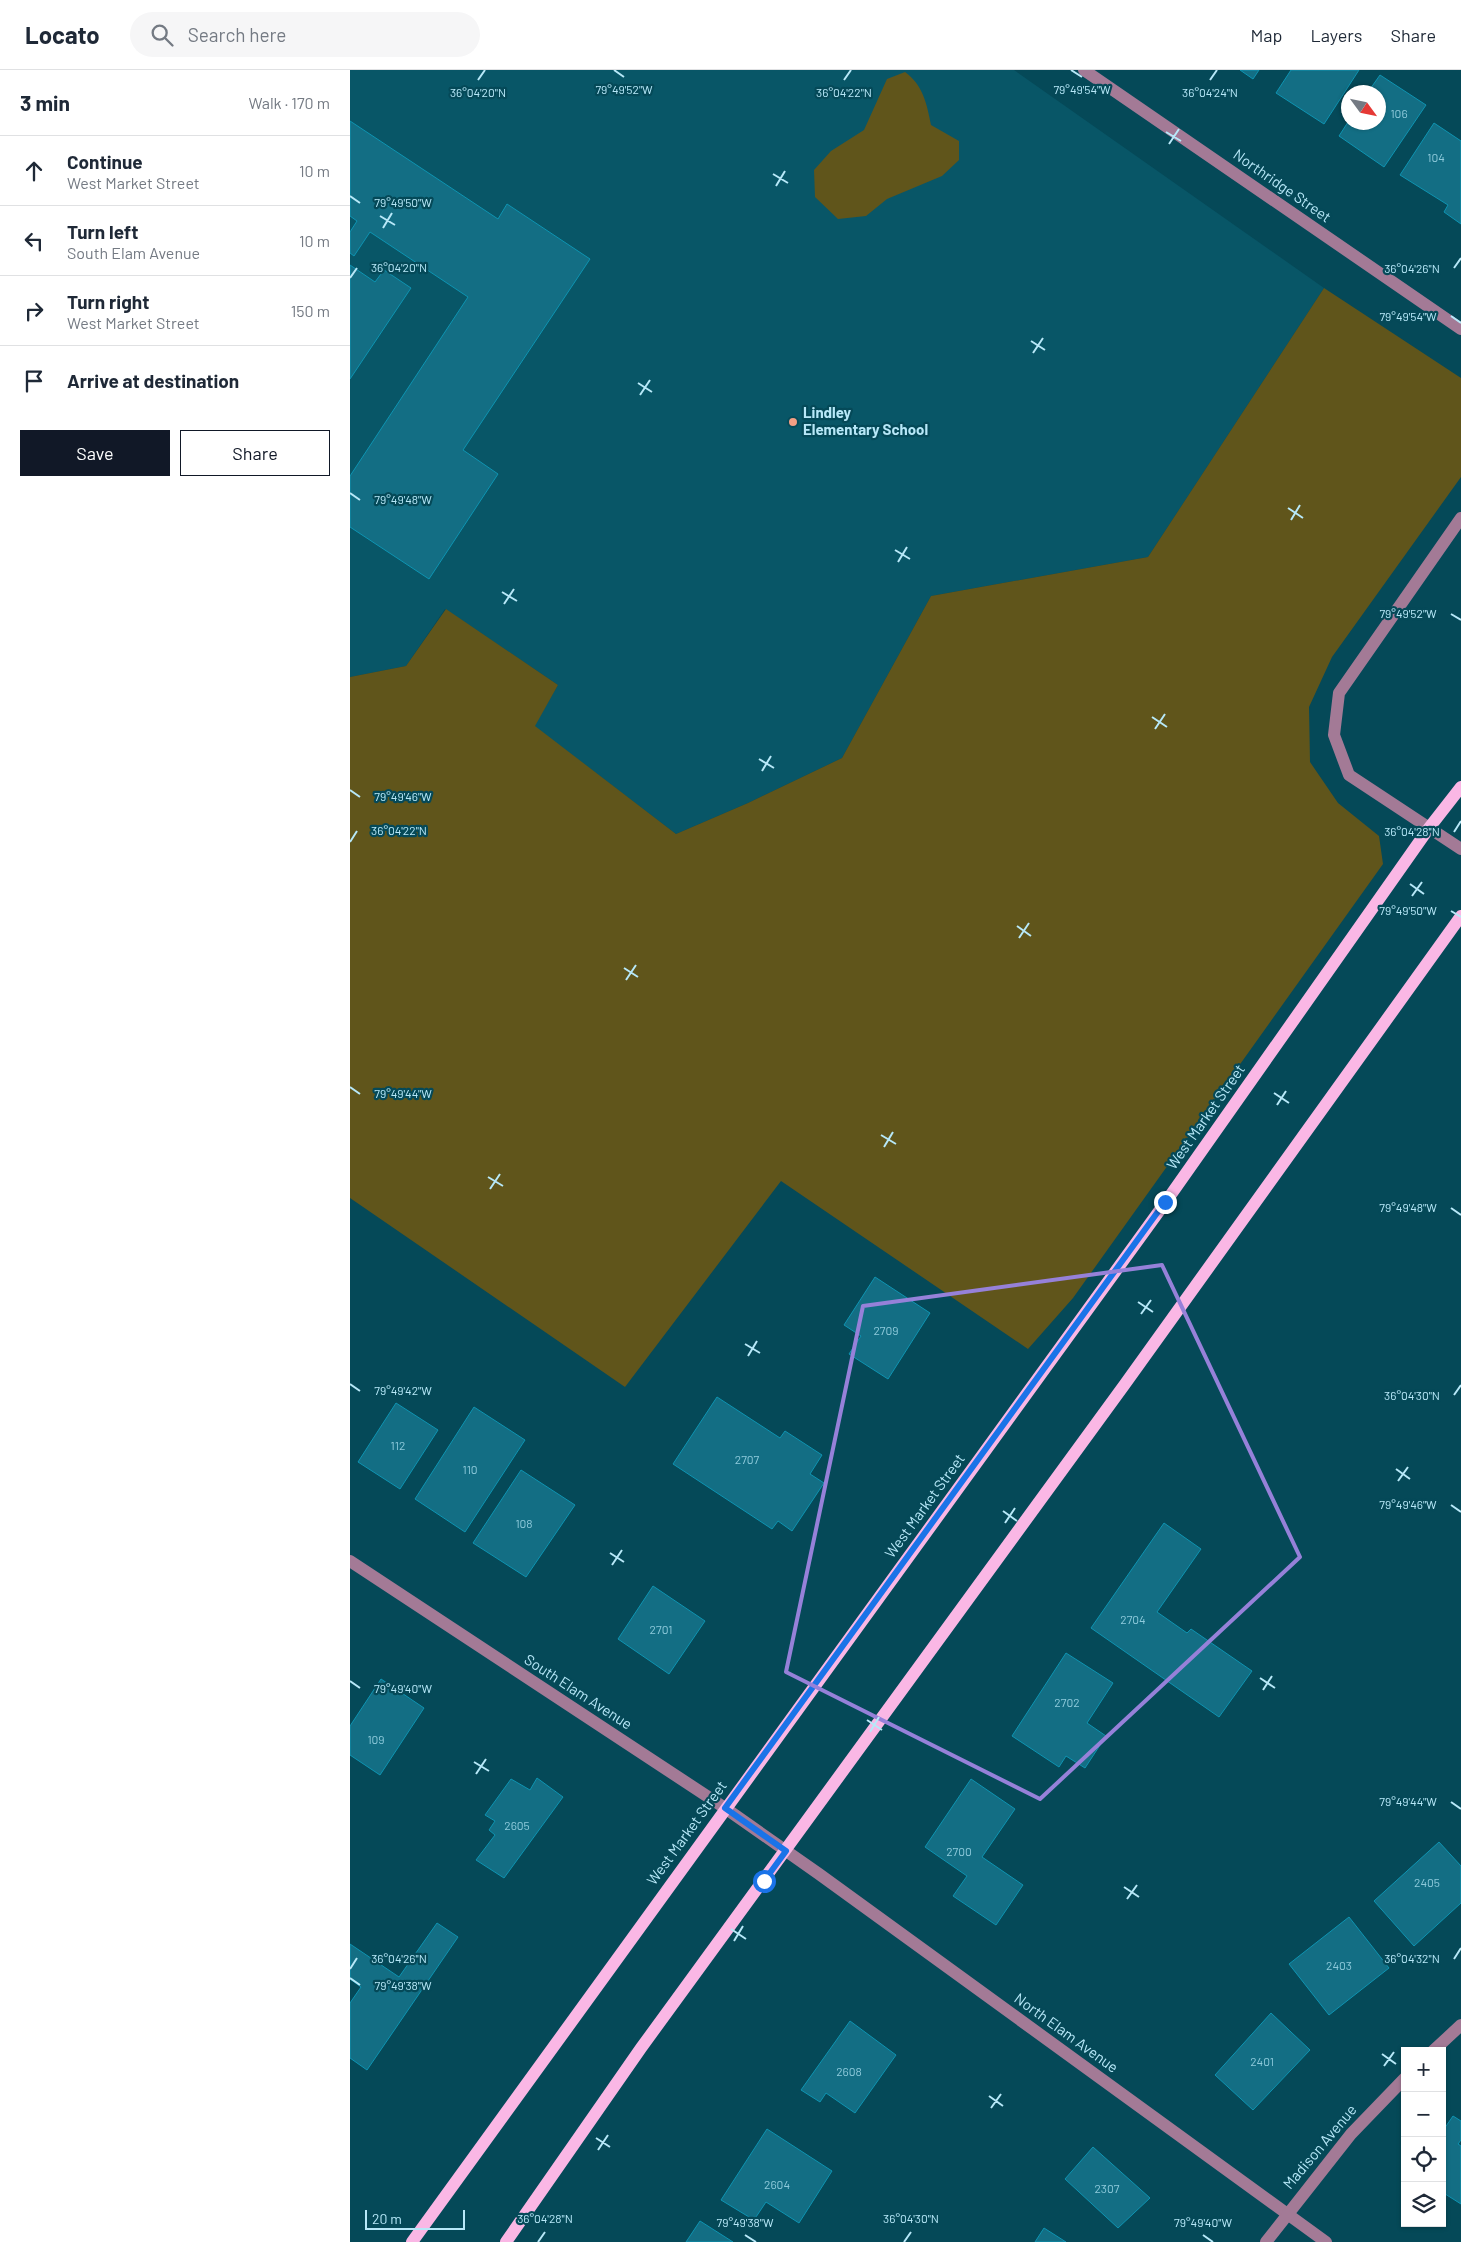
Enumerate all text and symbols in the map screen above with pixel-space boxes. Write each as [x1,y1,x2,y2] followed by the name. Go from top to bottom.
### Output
[130,12,480,57] search box
[25,20,100,49] text: Locato
[148,21,176,49] icon: search
[188,23,286,46] text: Search here
[1250,24,1282,46] text: Map
[1310,24,1363,46] text: Layers
[1391,24,1436,46] text: Share
[595,82,653,96] text: 79°49'52"W
[1053,82,1111,96] text: 79°49'54"W
[450,85,506,99] text: 36°04'20"N
[816,85,872,99] text: 36°04'22"N
[1182,85,1238,99] text: 36°04'24"N
[1341,85,1386,130] north arrow
[20,90,70,115] text: 3 min
[248,93,330,112] text: Walk · 170 m
[1390,106,1408,120] house number: 106
[1230,145,1335,226] street label: Northridge Street
[67,150,143,173] text: Continue
[1427,150,1445,164] house number: 104
[20,157,48,185] icon: ahead
[299,161,330,180] text: 10 m
[67,173,200,192] text: West Market Street
[374,195,432,209] text: 79°49'50"W
[67,220,138,243] text: Turn left
[20,227,48,255] icon: left
[299,231,330,250] text: 10 m
[67,243,200,262] text: South Elam Avenue
[371,260,427,274] text: 36°04'20"N
[1384,261,1440,275] text: 36°04'26"N
[67,290,149,313] text: Turn right
[20,297,48,325] icon: right
[291,301,330,320] text: 150 m
[1379,309,1437,323] text: 79°49'54"W
[67,313,200,332] text: West Market Street
[20,367,48,395] icon: arrive
[67,369,239,392] text: Arrive at destination
[803,403,928,438] place label: Lindley Elementary School
[787,416,799,428] marker: Lindley Elementary School
[20,430,170,476] button: Save
[180,430,330,476] button: Share
[374,492,432,506] text: 79°49'48"W
[1379,606,1437,620] text: 79°49'52"W
[374,789,432,803] text: 79°49'46"W
[371,823,427,837] text: 36°04'22"N
[1384,824,1440,838] text: 36°04'28"N
[1379,903,1437,917] text: 79°49'50"W
[1162,1060,1248,1173] street label: West Market Street
[374,1086,432,1100] text: 79°49'44"W
[1154,1191,1177,1214] route end
[1379,1200,1437,1214] text: 79°49'48"W
[873,1323,899,1337] house number: 2709
[374,1383,432,1397] text: 79°49'42"W
[1384,1388,1440,1402] text: 36°04'30"N
[391,1438,405,1452] house number: 112
[880,1450,968,1561] street label: West Market Street
[735,1452,760,1466] house number: 2707
[462,1462,478,1476] house number: 110
[1379,1497,1437,1511] text: 79°49'46"W
[515,1516,533,1530] house number: 108
[1120,1612,1146,1626] house number: 2704
[650,1622,672,1636] house number: 2701
[521,1650,636,1733] street label: South Elam Avenue
[374,1681,432,1695] text: 79°49'40"W
[1054,1695,1080,1709] house number: 2702
[367,1732,385,1746] house number: 109
[642,1777,730,1888] street label: West Market Street
[1379,1794,1437,1808] text: 79°49'44"W
[504,1818,530,1832] house number: 2605
[946,1844,972,1858] house number: 2700
[753,1870,776,1893] route start
[1414,1875,1440,1889] house number: 2405
[371,1951,427,1965] text: 36°04'26"N
[1384,1951,1440,1965] text: 36°04'32"N
[1326,1958,1352,1972] house number: 2403
[374,1978,432,1992] text: 79°49'38"W
[1011,1989,1122,2076] street label: North Elam Avenue
[1401,2047,1446,2227] map controls
[1401,2047,1446,2092] button: +
[1250,2054,1274,2068] house number: 2401
[836,2064,862,2078] house number: 2608
[1401,2092,1446,2137] button: −
[1279,2101,1360,2192] street label: Madison Avenue
[1401,2137,1446,2182] button: locate
[764,2177,790,2191] house number: 2604
[1095,2181,1120,2195] house number: 2307
[1401,2182,1446,2227] button: layers
[365,2207,465,2230] scale bar
[372,2210,402,2227] text: 20 m
[517,2211,573,2225] text: 36°04'28"N
[883,2211,939,2225] text: 36°04'30"N
[716,2215,774,2229] text: 79°49'38"W
[1174,2215,1232,2229] text: 79°49'40"W

